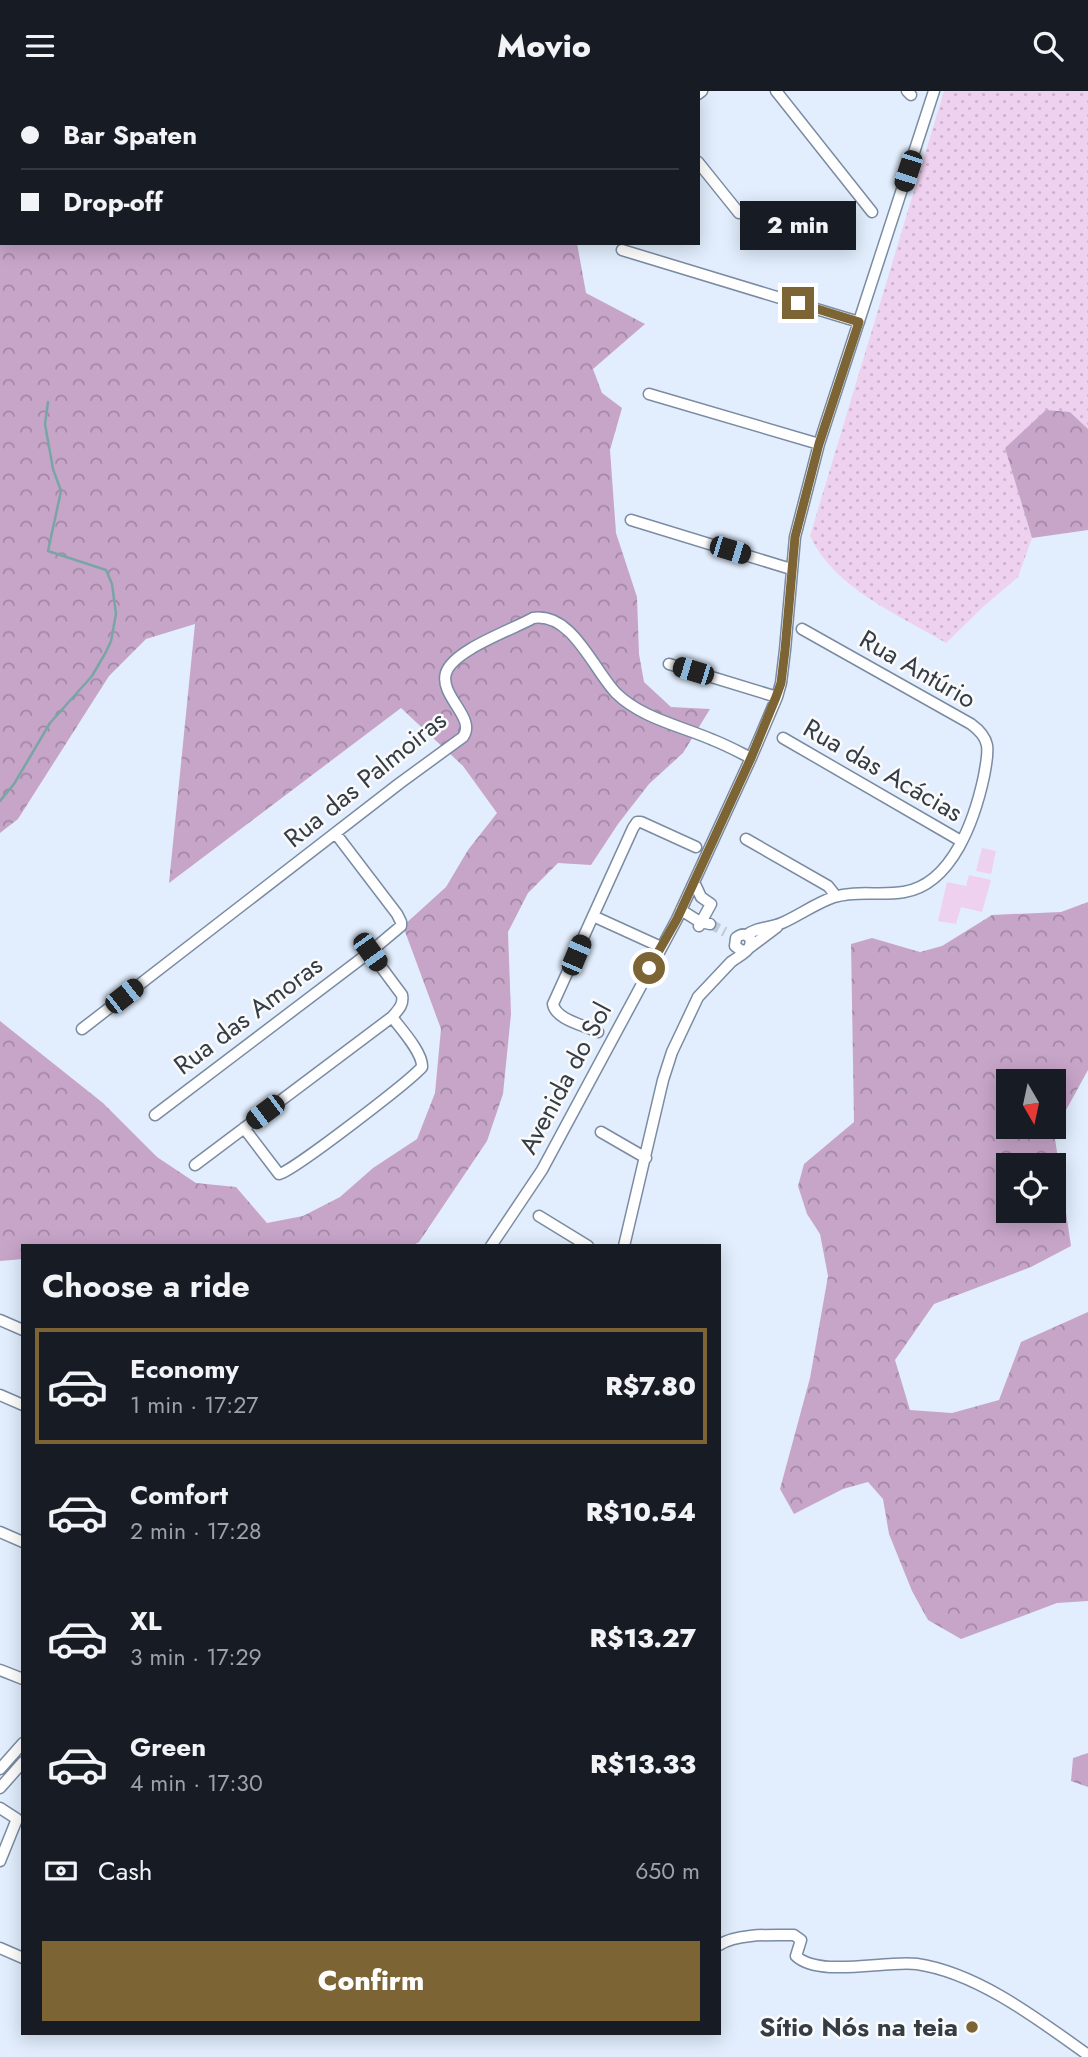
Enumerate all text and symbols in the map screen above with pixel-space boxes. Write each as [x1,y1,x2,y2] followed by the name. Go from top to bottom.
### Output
[497,23,591,69] text: Movio
[21,27,59,65] icon: menu
[1029,27,1067,65] icon: search
[63,116,197,154] text: Bar Spaten
[892,148,925,194] car
[63,183,163,221] text: Drop-off
[740,201,856,251] callout: 2 min
[767,208,829,242] text: 2 min
[782,287,814,319] route end
[707,534,754,566] car
[853,620,983,718] street label: Rua Antúrio
[670,655,717,687] car
[276,702,454,856] street label: Rua das Palmoiras
[796,709,970,831] street label: Rua das Acácias
[350,929,391,975] car
[559,932,594,978] car
[166,946,330,1084] street label: Rua das Amoras
[633,952,665,984] route start
[101,975,148,1017] car
[509,995,621,1161] street label: Avenida do Sol
[996,1069,1066,1139] north arrow
[996,1069,1066,1223] map controls
[242,1091,289,1133] car
[996,1153,1066,1223] button: locate
[42,1263,250,1309] text: Choose a ride
[130,1350,239,1388] text: Economy
[46,1355,109,1418] icon: car
[605,1367,696,1405] text: R$7.80
[130,1388,258,1422] text: 1 min · 17:27
[130,1476,228,1514] text: Comfort
[46,1481,109,1544] icon: car
[586,1493,696,1531] text: R$10.54
[130,1514,262,1548] text: 2 min · 17:28
[130,1602,162,1640] text: XL
[46,1607,109,1670] icon: car
[589,1619,696,1657] text: R$13.27
[130,1640,262,1674] text: 3 min · 17:29
[130,1728,206,1766] text: Green
[46,1733,109,1796] icon: car
[590,1745,696,1783] text: R$13.33
[130,1766,263,1800] text: 4 min · 17:30
[42,1852,80,1890] icon: cash
[98,1852,152,1890] text: Cash
[635,1854,700,1888] text: 650 m
[42,1941,700,2021] button: Confirm
[759,2008,958,2046] place label: Sítio Nós na teia
[964,2019,980,2035] marker: Sítio Nós na teia

